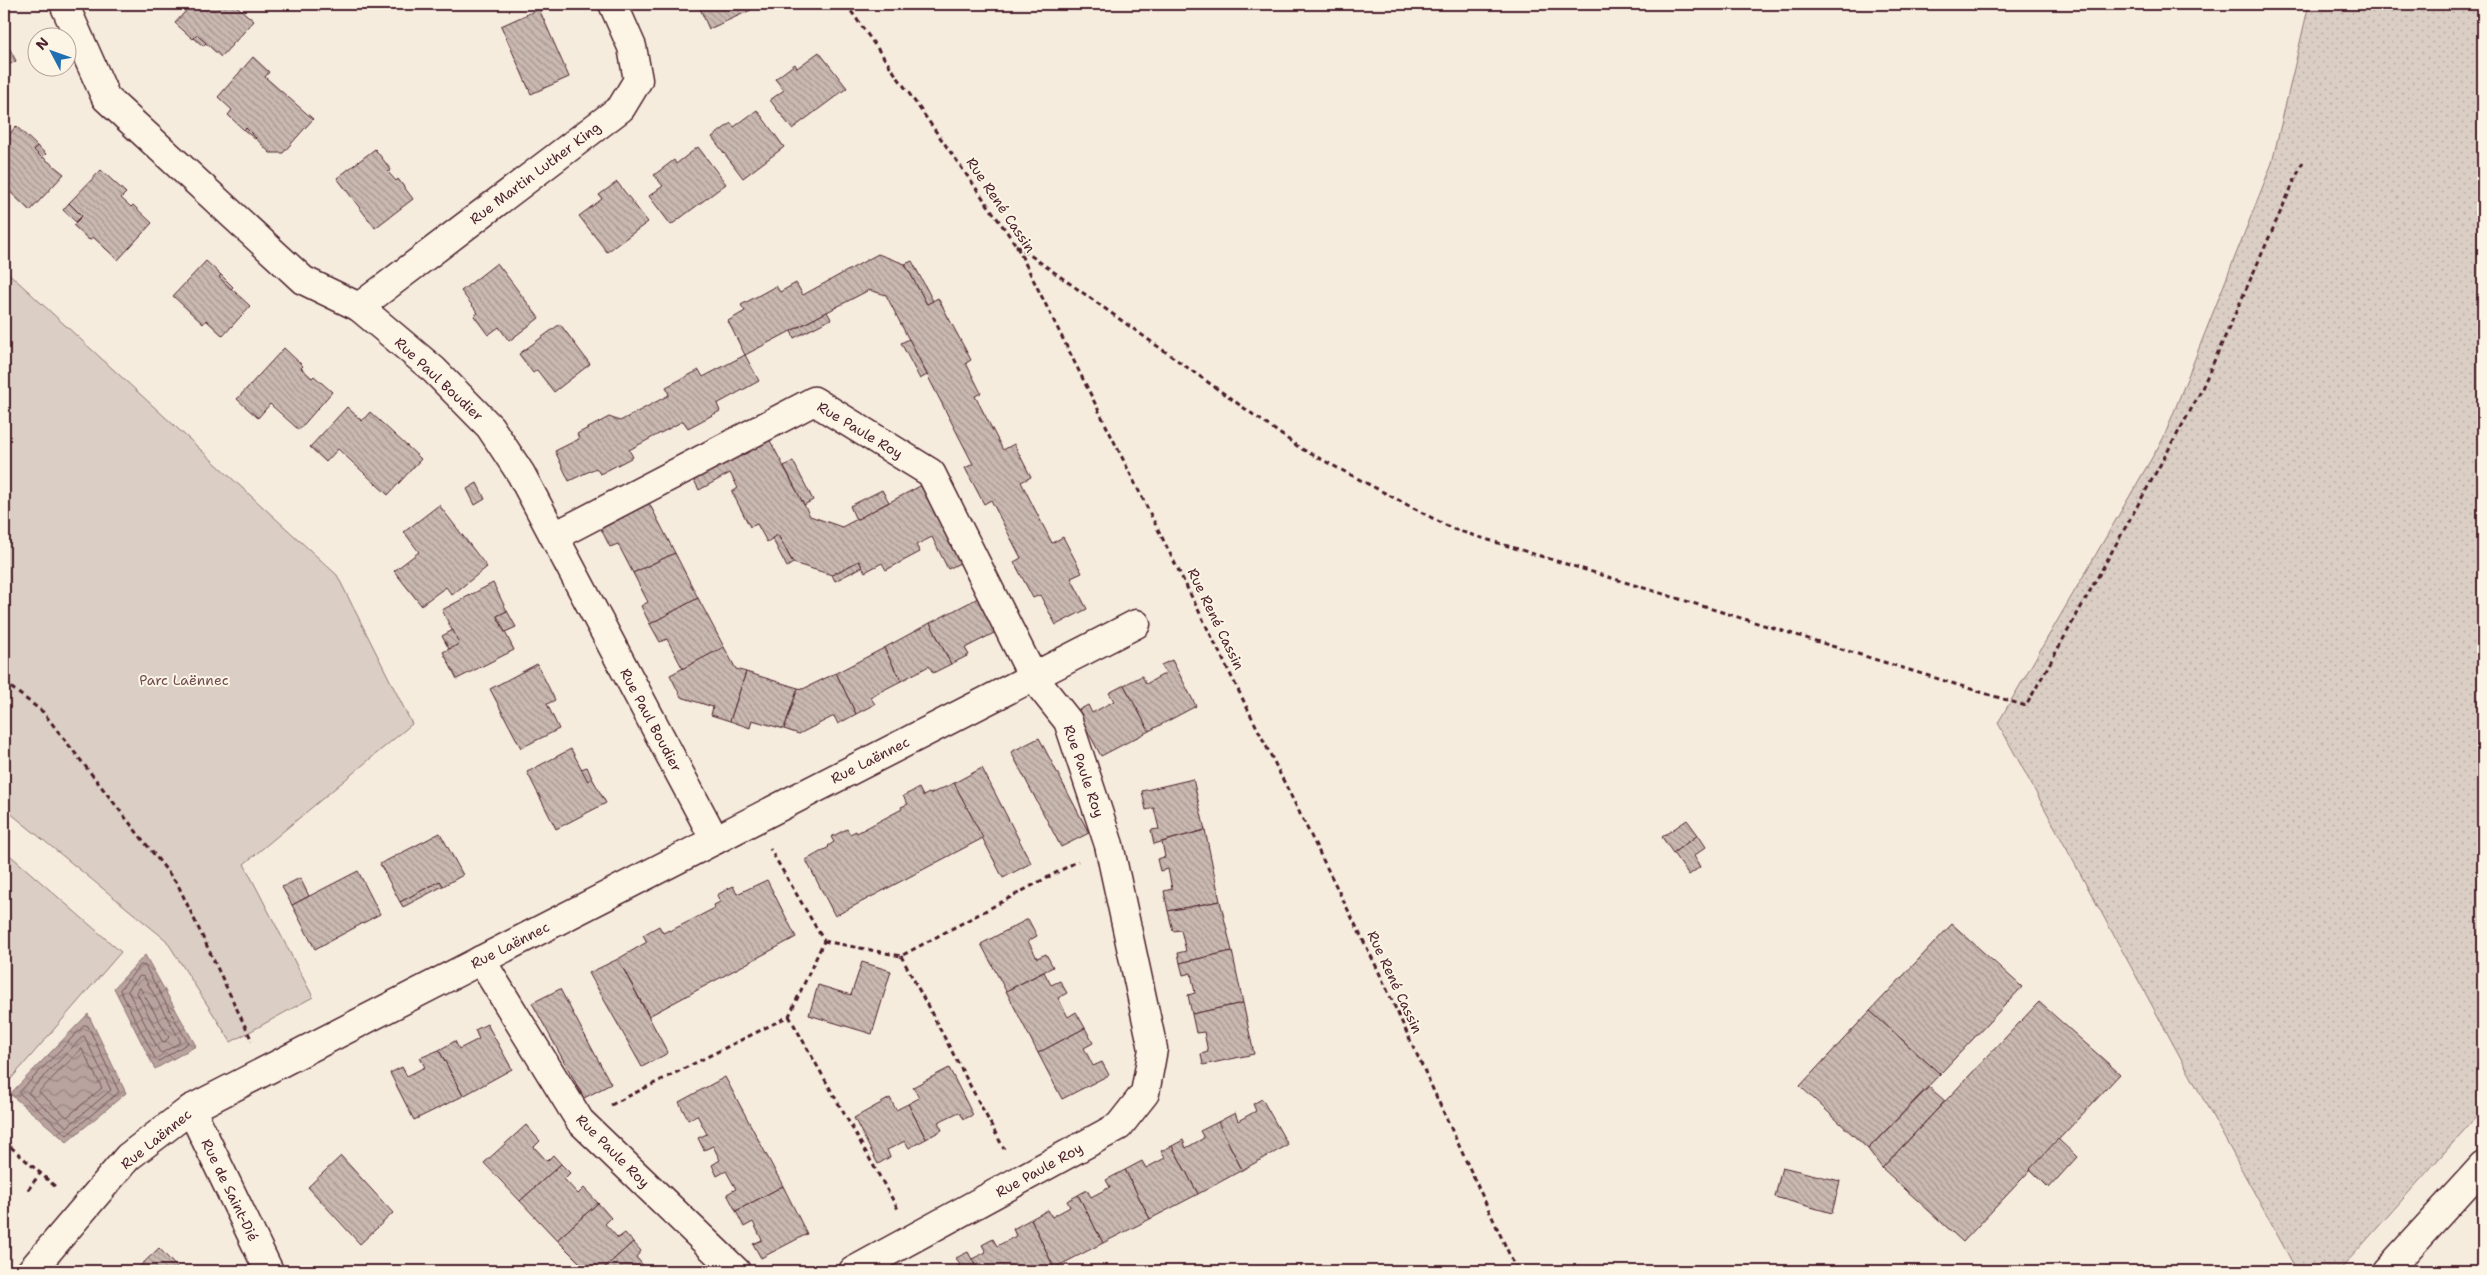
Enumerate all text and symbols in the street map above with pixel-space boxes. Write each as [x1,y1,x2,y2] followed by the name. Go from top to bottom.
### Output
[28,28,78,78] north arrow
[32,33,53,54] text: N
[466,118,604,228] street label: Rue Martin Luther King
[963,154,1040,256] street label: Rue René Cassin
[391,333,487,425] street label: Rue Paul Boudier
[814,397,906,463] street label: Rue Paule Roy
[1184,565,1249,673] street label: Rue René Cassin
[616,665,686,775] street label: Rue Paul Boudier
[139,671,229,689] park label: Parc Laënnec
[1060,722,1108,820] street label: Rue Paule Roy
[828,732,912,788] street label: Rue Laënnec
[468,917,552,973] street label: Rue Laënnec
[1363,928,1427,1036] street label: Rue René Cassin
[117,1105,195,1173] street label: Rue Laënnec
[572,1110,654,1192] street label: Rue Paule Roy
[197,1136,263,1244] street label: Rue de Saint-Dié
[992,1139,1086,1201] street label: Rue Paule Roy

